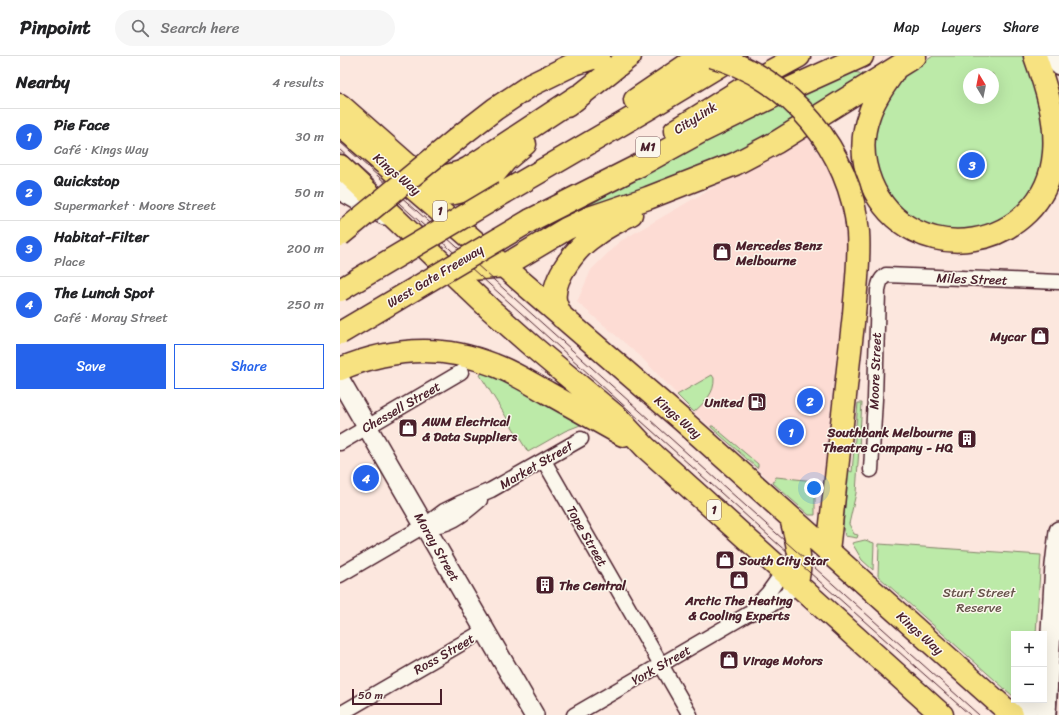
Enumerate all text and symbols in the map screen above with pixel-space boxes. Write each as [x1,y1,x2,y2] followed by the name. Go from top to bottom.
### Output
[115,10,395,46] search box
[20,11,91,44] text: Pinpoint
[161,15,240,41] text: Search here
[894,15,919,40] text: Map
[941,15,981,40] text: Layers
[1003,15,1039,40] text: Share
[129,17,151,39] icon: search
[16,67,70,97] text: Nearby
[963,68,999,104] north arrow
[272,71,324,94] text: 4 results
[669,96,721,140] street label: CityLink
[54,112,110,138] text: Pie Face
[26,125,32,148] text: 1
[295,125,324,148] text: 30 m
[636,137,660,157] road number: M1
[54,138,149,161] text: Café · Kings Way
[368,147,427,201] street label: Kings Way
[959,150,985,180] pin: 3
[54,168,119,194] text: Quickstop
[25,181,33,204] text: 2
[294,181,324,204] text: 50 m
[54,194,216,217] text: Supermarket · Moore Street
[433,201,447,221] road number: 1
[54,224,149,250] text: Habitat-Filter
[735,234,823,272] place label: Mercedes Benz Melbourne
[25,237,33,260] text: 3
[287,237,324,260] text: 200 m
[382,238,488,314] street label: West Gate Freeway
[711,241,733,263] shop icon: Mercedes Benz Melbourne
[54,250,85,273] text: Place
[936,266,1008,292] street label: Miles Street
[54,280,154,306] text: The Lunch Spot
[25,293,33,316] text: 4
[287,293,324,316] text: 250 m
[54,306,168,329] text: Café · Moray Street
[989,325,1028,348] place label: Mycar
[1029,325,1051,347] shop icon: Mycar
[862,332,888,410] street label: Moore Street
[16,344,166,389] button: Save
[174,344,324,389] button: Share
[357,375,445,439] street label: Chessell Street
[797,386,823,416] pin: 2
[649,390,707,445] street label: Kings Way
[705,391,744,414] place label: United
[746,391,768,413] fuel station icon: United
[421,410,518,448] place label: AWM Electrical & Data Suppliers
[397,417,419,439] shop icon: AWM Electrical & Data Suppliers
[778,417,804,447] pin: 1
[823,421,954,459] place label: Southbank Melbourne Theatre Company - HQ
[956,428,978,450] building icon: Southbank Melbourne Theatre Company - HQ
[495,434,578,495] street label: Market Street
[353,463,379,493] pin: 4
[804,478,824,498] your location
[707,500,721,520] road number: 1
[560,501,614,571] street label: Tope Street
[408,508,466,586] street label: Moray Street
[714,549,736,571] shop icon: South City Star
[738,549,830,572] place label: South City Star
[728,569,750,591] shop icon: Arctic The Heating & Cooling Experts
[534,574,556,596] building icon: The Central
[559,574,627,597] place label: The Central
[943,581,1016,619] park label: Sturt Street Reserve
[684,589,793,627] place label: Arctic The Heating & Cooling Experts
[891,605,949,661] street label: Kings Way
[409,627,479,681] street label: Ross Street
[1011,631,1047,703] map controls
[1011,631,1047,667] button: +
[627,638,696,691] street label: York Street
[718,649,740,671] shop icon: Virage Motors
[743,649,824,672] place label: Virage Motors
[1011,667,1047,703] button: −
[358,686,383,705] text: 50 m
[352,687,442,706] scale bar

